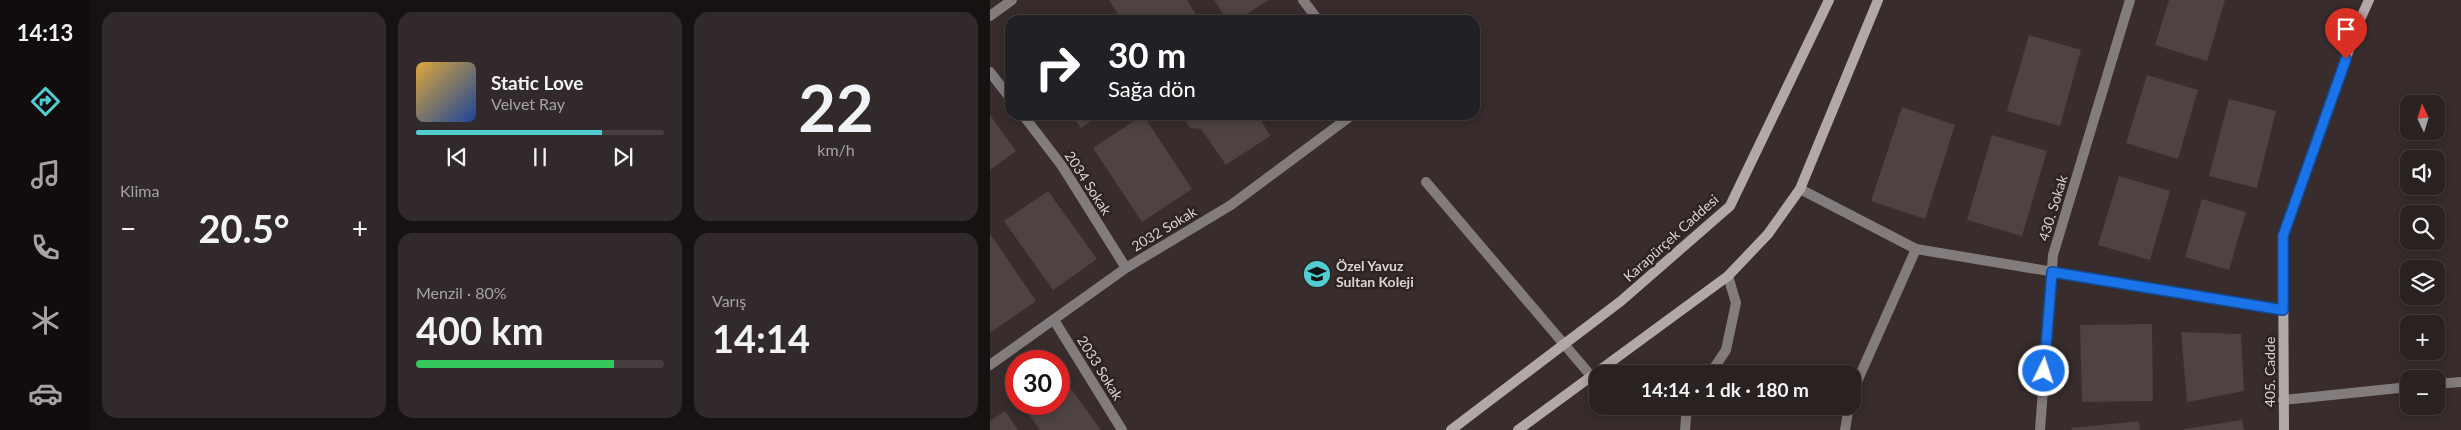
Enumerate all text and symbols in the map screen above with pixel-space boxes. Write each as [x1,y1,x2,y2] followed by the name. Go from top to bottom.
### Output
[2325,8,2367,59] pin
[2332,15,2360,43] icon: arrive
[17,19,73,46] text: 14:13
[1108,33,1186,75] text: 30 m
[1025,35,1090,100] icon: right
[798,68,874,146] text: 22
[491,71,583,94] text: Static Love
[1108,75,1196,102] text: Sağa dön
[28,84,63,119] icon: directions
[491,94,565,113] text: Velvet Ray
[2400,95,2445,140] north arrow
[2400,95,2445,415] map controls
[817,140,855,159] text: km/h
[443,143,471,171] icon: previous
[526,143,554,171] icon: pause
[609,143,637,171] icon: next
[1061,148,1116,219] street label: 2034 Sokak
[2400,150,2445,195] button: sound
[28,157,63,192] icon: music
[2034,172,2071,243] street label: 430. Sokak
[120,181,159,200] text: Klima
[1620,190,1722,285] street label: Karapürçek Caddesi
[1128,202,1200,255] street label: 2032 Sokak
[199,205,289,251] text: 20.5°
[2400,205,2445,250] button: search
[120,211,136,245] text: −
[352,211,368,245] text: +
[28,230,63,265] icon: phone
[1336,257,1414,290] place label: Özel Yavuz Sultan Koleji
[1302,259,1332,289] school or university icon: Özel Yavuz Sultan Koleji
[2400,260,2445,305] button: layers
[416,283,507,302] text: Menzil · 80%
[712,291,746,310] text: Varış
[28,303,63,338] icon: climate
[416,307,544,353] text: 400 km
[712,315,810,361] text: 14:14
[2400,315,2445,360] button: +
[1074,332,1127,404] street label: 2033 Sokak
[2261,337,2278,407] street label: 405. Cadde
[2017,344,2069,396] position arrow
[1005,350,1070,415] speed limit sign: 30
[2400,370,2445,415] button: −
[28,376,63,411] icon: car
[1641,378,1809,401] text: 14:14 · 1 dk · 180 m

